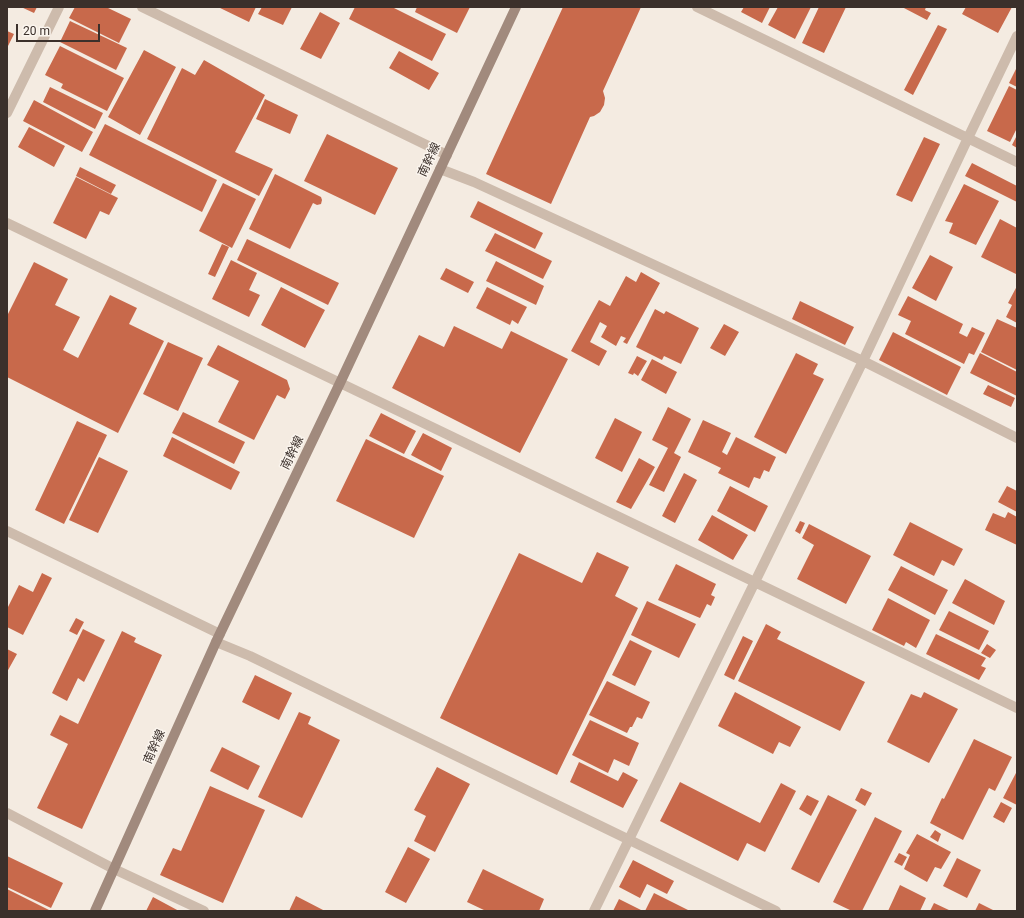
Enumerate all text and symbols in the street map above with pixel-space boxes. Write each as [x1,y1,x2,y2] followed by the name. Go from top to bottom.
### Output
[18,16,102,42] scale bar
[23,24,50,38] text: 20 m
[416,141,444,179] street label: 南幹線
[279,434,307,472] street label: 南幹線
[141,728,169,766] street label: 南幹線

